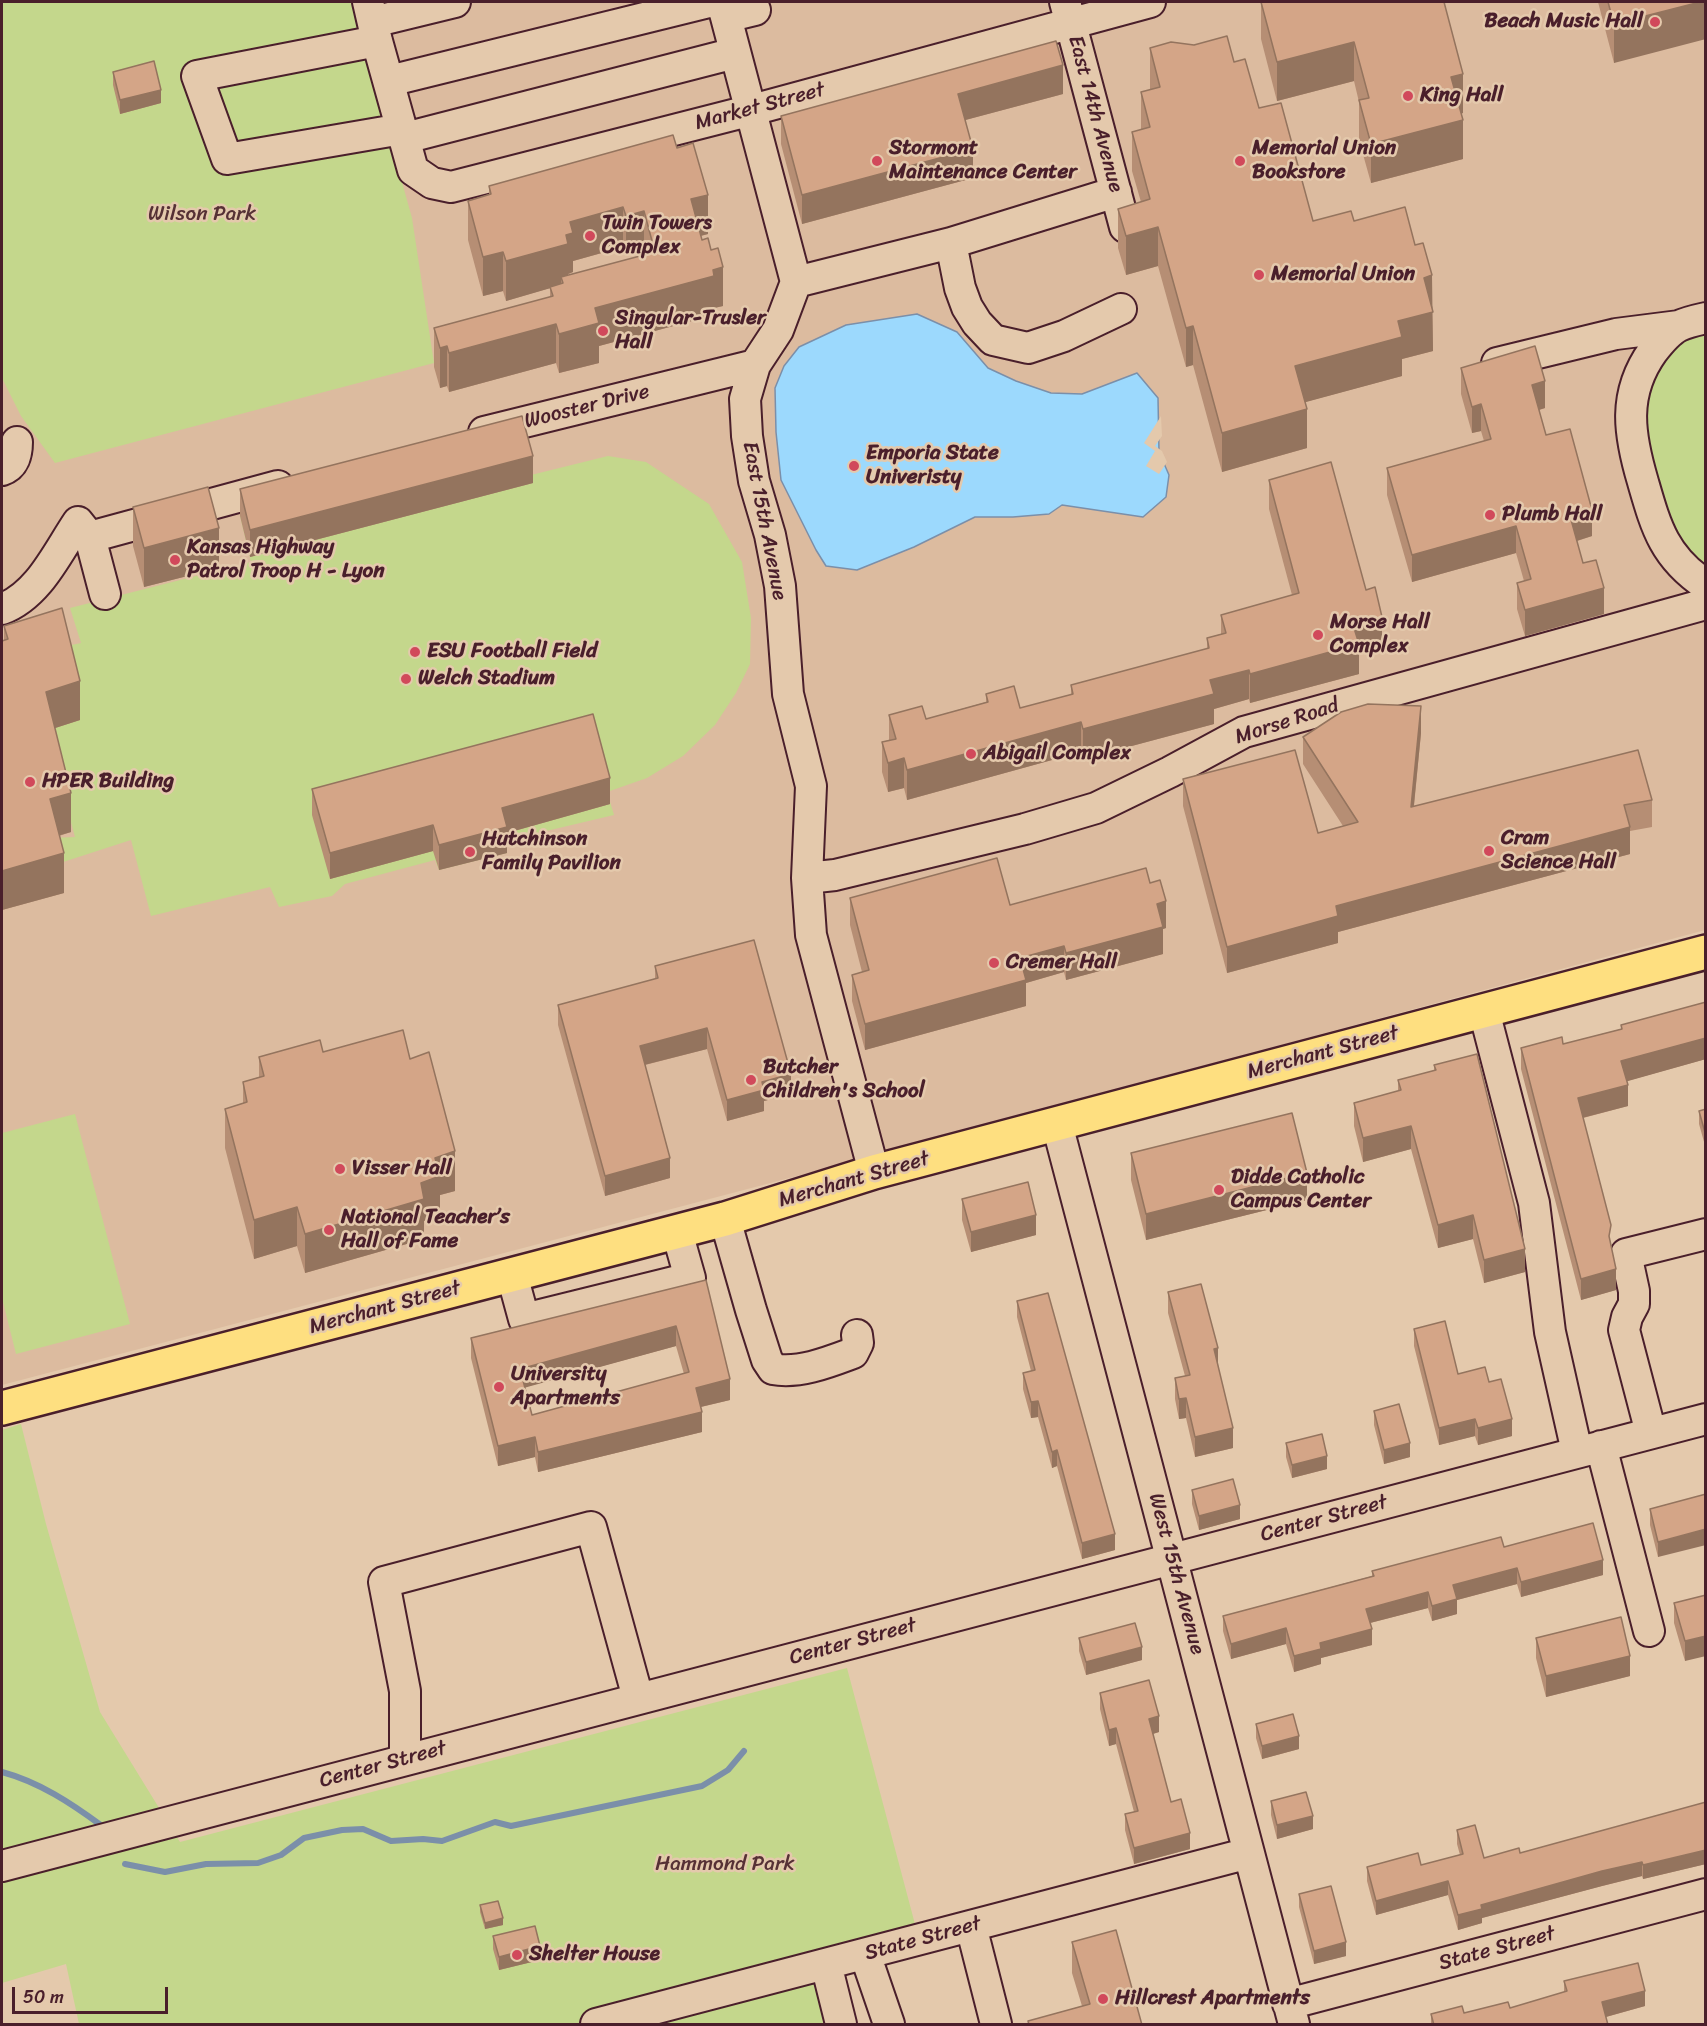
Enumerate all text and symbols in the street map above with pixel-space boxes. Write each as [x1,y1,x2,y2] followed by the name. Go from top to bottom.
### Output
[1484,9,1643,35] place label: Beach Music Hall
[1648,15,1662,29] marker: Beach Music Hall
[1062,33,1128,195] street label: East 14th Avenue
[692,78,828,136] street label: Market Street
[1420,83,1503,109] place label: King Hall
[1401,89,1415,103] marker: King Hall
[889,136,1077,186] place label: Stormont Maintenance Center
[1252,136,1396,186] place label: Memorial Union Bookstore
[870,154,884,168] marker: Stormont Maintenance Center
[1233,154,1247,168] marker: Memorial Union Bookstore
[148,202,256,228] park label: Wilson Park
[602,211,712,261] place label: Twin Towers Complex
[583,229,597,243] marker: Twin Towers Complex
[1271,262,1415,288] place label: Memorial Union
[1252,268,1266,282] marker: Memorial Union
[615,306,766,356] place label: Singular-Trusler Hall
[596,324,610,338] marker: Singular-Trusler Hall
[522,379,652,435] street label: Wooster Drive
[736,440,792,602] street label: East 15th Avenue
[866,441,999,491] place label: Emporia State Univeristy
[847,459,861,473] marker: Emporia State Univeristy
[1502,502,1602,528] place label: Plumb Hall
[1483,508,1497,522] marker: Plumb Hall
[187,535,385,585] place label: Kansas Highway Patrol Troop H - Lyon
[168,553,182,567] marker: Kansas Highway Patrol Troop H - Lyon
[1330,610,1430,660] place label: Morse Hall Complex
[1311,628,1325,642] marker: Morse Hall Complex
[427,639,597,665] place label: ESU Football Field
[408,645,422,659] marker: ESU Football Field
[418,666,555,692] place label: Welch Stadium
[399,672,413,686] marker: Welch Stadium
[1232,693,1342,751] street label: Morse Road
[983,741,1131,767] place label: Abigail Complex
[964,747,978,761] marker: Abigail Complex
[42,769,174,795] place label: HPER Building
[23,775,37,789] marker: HPER Building
[1501,826,1616,876] place label: Cram Science Hall
[482,827,621,877] place label: Hutchinson Family Pavilion
[1482,844,1496,858] marker: Cram Science Hall
[463,845,477,859] marker: Hutchinson Family Pavilion
[1006,950,1117,976] place label: Cremer Hall
[987,956,1001,970] marker: Cremer Hall
[1245,1021,1401,1085] street label: Merchant Street
[763,1055,925,1105] place label: Butcher Children's School
[744,1073,758,1087] marker: Butcher Children's School
[776,1146,932,1214] street label: Merchant Street
[352,1156,452,1182] place label: Visser Hall
[333,1162,347,1176] marker: Visser Hall
[1231,1165,1371,1215] place label: Didde Catholic Campus Center
[1212,1183,1226,1197] marker: Didde Catholic Campus Center
[341,1205,510,1255] place label: National Teacher’s Hall of Fame
[322,1223,336,1237] marker: National Teacher’s Hall of Fame
[307,1276,463,1340] street label: Merchant Street
[511,1362,620,1412] place label: University Apartments
[492,1380,506,1394] marker: University Apartments
[1258,1490,1390,1548] street label: Center Street
[1142,1491,1210,1657] street label: West 15th Avenue
[787,1613,919,1671] street label: Center Street
[317,1736,449,1794] street label: Center Street
[655,1852,795,1878] park label: Hammond Park
[862,1911,984,1967] street label: State Street
[1436,1921,1558,1977] street label: State Street
[529,1942,660,1968] place label: Shelter House
[510,1948,524,1962] marker: Shelter House
[15,1975,171,2013] scale bar
[23,1981,64,2013] text: 50 m
[1115,1986,1310,2012] place label: Hillcrest Apartments
[1096,1992,1110,2006] marker: Hillcrest Apartments

